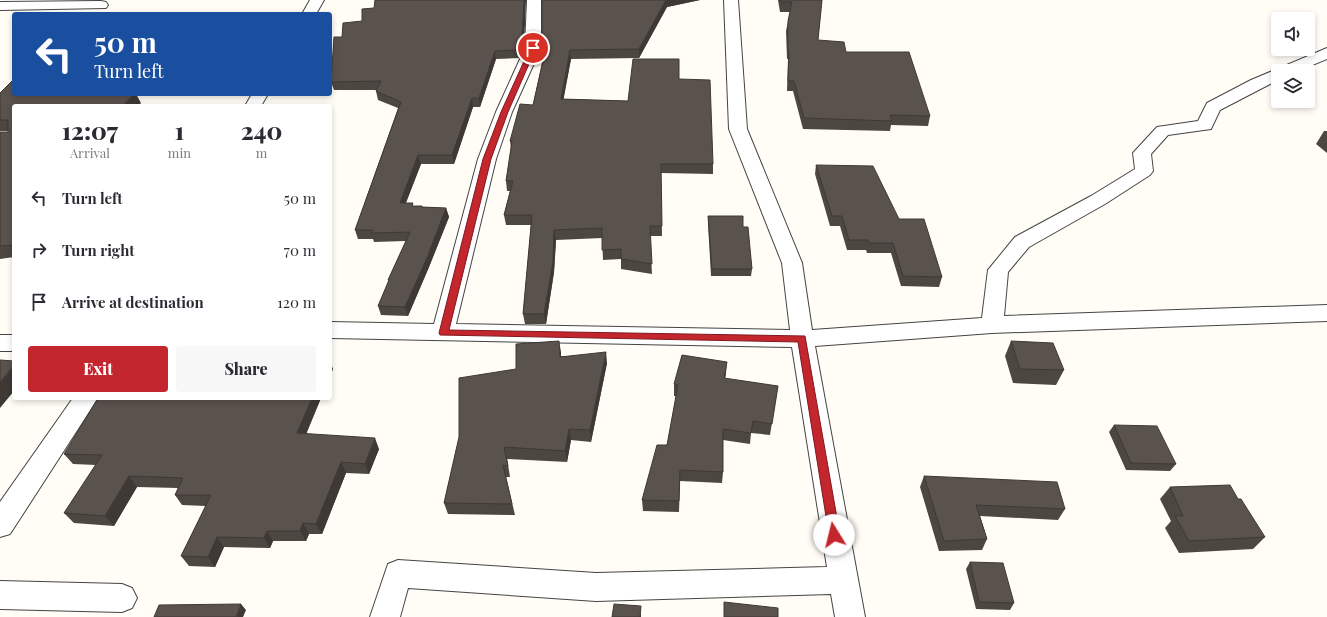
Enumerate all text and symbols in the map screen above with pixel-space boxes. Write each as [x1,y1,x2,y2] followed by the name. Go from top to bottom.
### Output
[1271,12,1315,108] map controls
[1271,12,1315,56] button: sound
[94,23,157,60] text: 50 m
[28,28,80,80] icon: left
[516,31,550,65] pin
[522,37,544,59] icon: arrive
[94,59,164,83] text: Turn left
[1271,64,1315,108] button: layers
[62,114,118,146] text: 12:07
[175,114,184,146] text: 1
[241,114,282,146] text: 240
[70,144,110,161] text: Arrival
[168,144,191,161] text: min
[256,144,267,161] text: m
[28,187,50,209] icon: left
[62,188,123,208] text: Turn left
[284,188,316,208] text: 50 m
[28,239,50,261] icon: right
[62,240,135,260] text: Turn right
[284,240,316,260] text: 70 m
[28,291,50,313] icon: arrive
[62,292,204,312] text: Arrive at destination
[277,292,316,312] text: 120 m
[28,346,168,392] button: Exit
[176,346,316,392] button: Share
[813,514,855,556] position arrow

